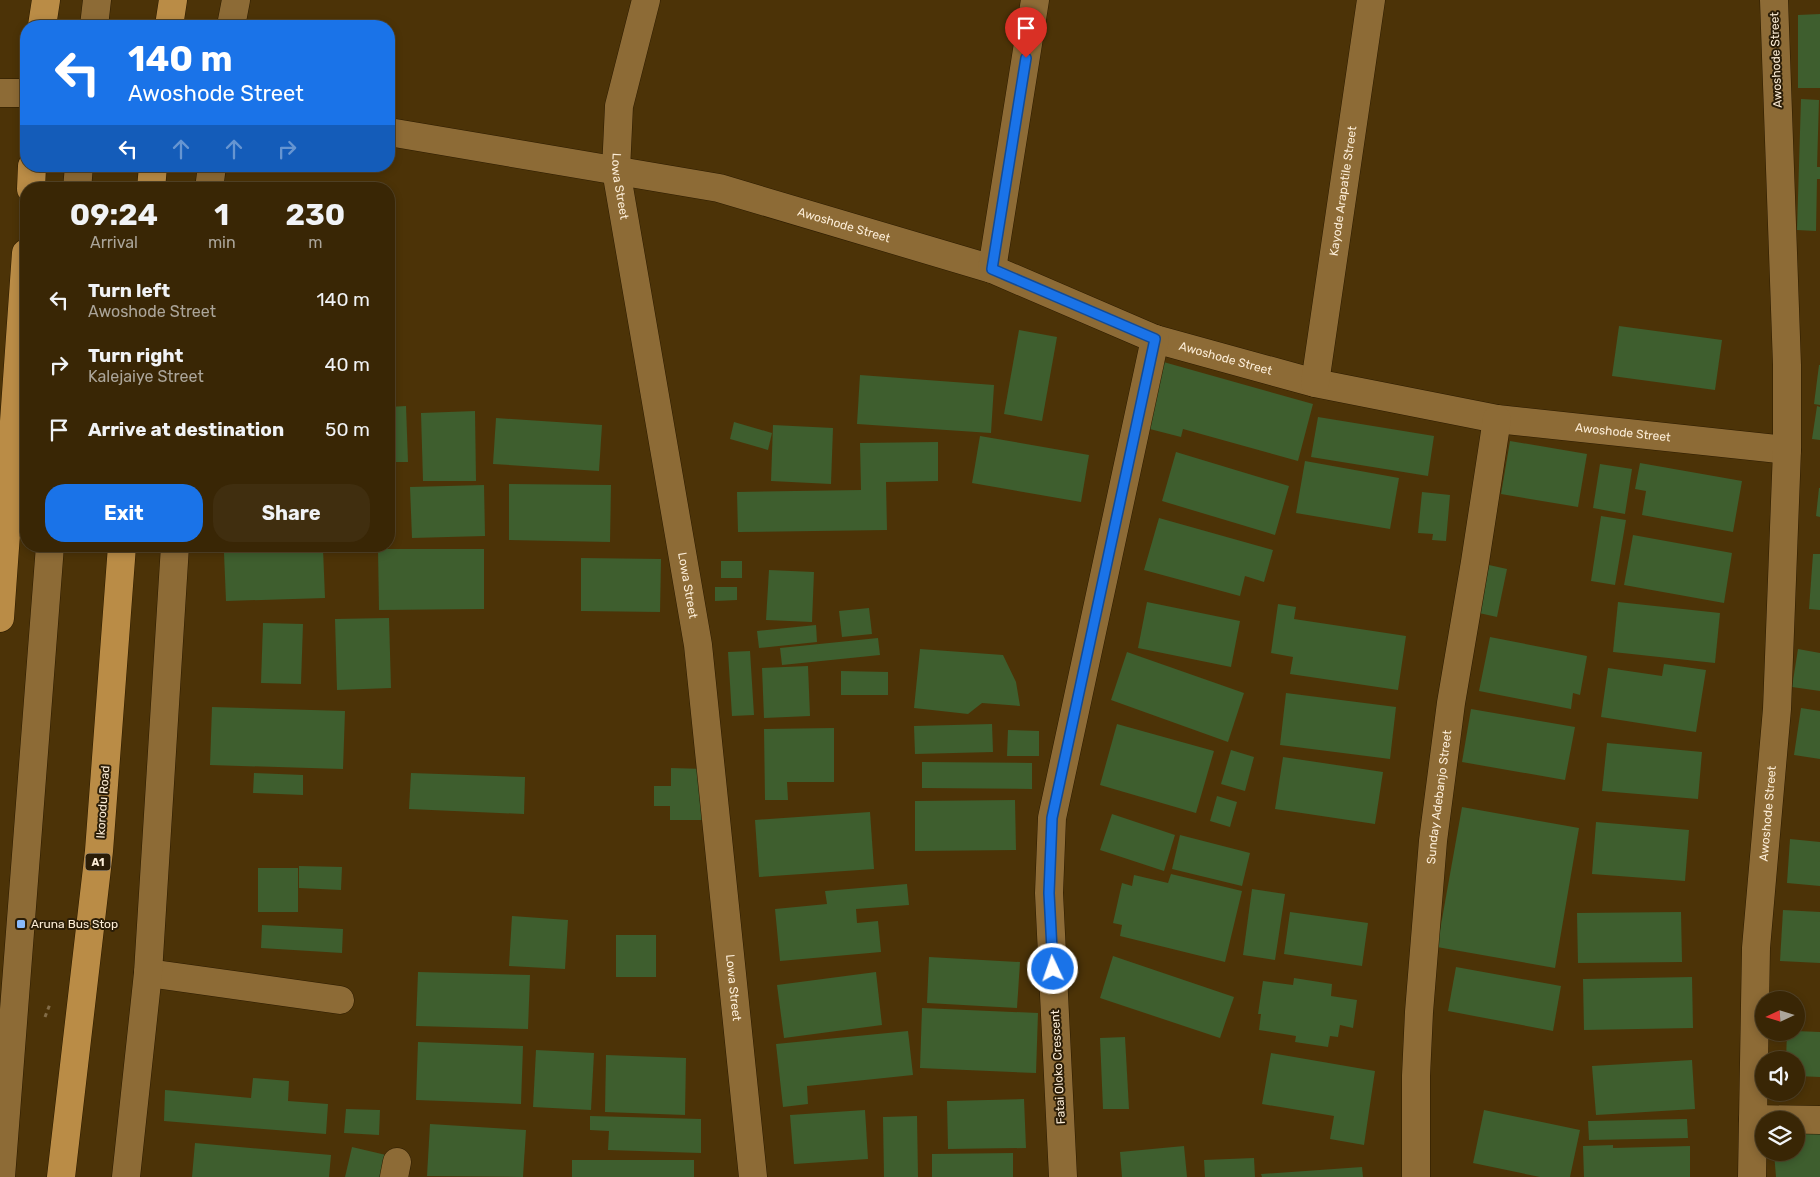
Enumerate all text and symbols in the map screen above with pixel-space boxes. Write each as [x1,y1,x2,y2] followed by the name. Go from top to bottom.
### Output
[1005,7,1047,58] pin
[1767,12,1785,108] street label: Awoshode Street
[1012,14,1040,42] icon: arrive
[128,38,233,80] text: 140 m
[45,40,110,105] icon: left
[128,80,304,107] text: Awoshode Street
[1327,125,1360,257] street label: Kayode Arapatile Street
[114,135,142,163] icon: left
[167,135,195,163] icon: ahead
[220,135,248,163] icon: ahead
[273,135,301,163] icon: right
[608,153,631,221] street label: Lowa Street
[70,197,158,233] text: 09:24
[214,197,229,233] text: 1
[285,197,345,233] text: 230
[796,205,892,246] street label: Awoshode Street
[90,233,138,252] text: Arrival
[208,233,236,252] text: min
[308,233,322,252] text: m
[88,279,170,302] text: Turn left
[45,286,73,314] icon: left
[316,288,370,311] text: 140 m
[88,302,216,321] text: Awoshode Street
[1177,339,1274,378] street label: Awoshode Street
[88,344,183,367] text: Turn right
[45,351,73,379] icon: right
[325,353,370,376] text: 40 m
[88,367,204,386] text: Kalejaiye Street
[45,416,73,444] icon: arrive
[88,418,284,441] text: Arrive at destination
[325,418,370,441] text: 50 m
[1574,420,1672,445] street label: Awoshode Street
[45,484,203,542] button: Exit
[213,484,370,542] button: Share
[675,551,700,620] street label: Lowa Street
[1424,729,1454,865] street label: Sunday Adebanjo Street
[93,765,113,839] street label: Ikorodu Road
[1757,765,1779,862] street label: Awoshode Street
[86,854,110,870] road number: A1
[31,917,118,931] place label: Aruna Bus Stop
[15,918,27,930] marker: Aruna Bus Stop
[1026,942,1078,994] position arrow
[723,954,744,1022] street label: Lowa Street
[1755,991,1805,1041] north arrow
[1755,991,1805,1161] map controls
[1048,1009,1068,1125] street label: Fatai Oloko Crescent
[1755,1051,1805,1101] button: sound
[1755,1111,1805,1161] button: layers

